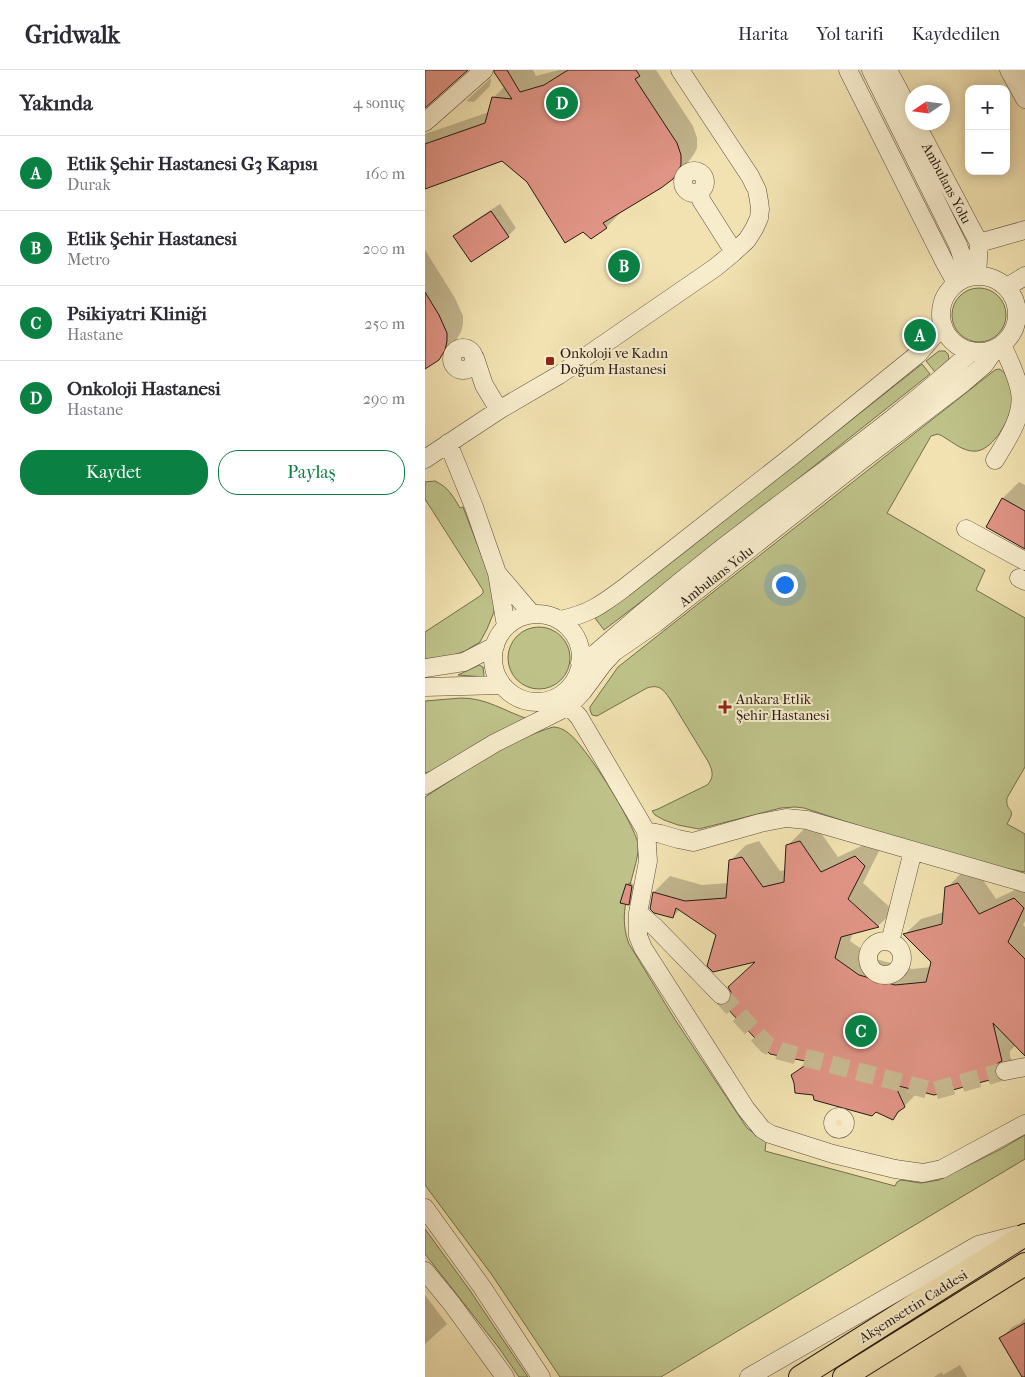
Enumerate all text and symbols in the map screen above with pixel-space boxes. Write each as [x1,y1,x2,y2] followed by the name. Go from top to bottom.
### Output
[25,21,120,49] text: Gridwalk
[738,24,788,45] text: Harita
[816,24,884,45] text: Yol tarifi
[912,24,1000,45] text: Kaydedilen
[546,84,578,122] pin: D
[905,85,950,130] north arrow
[965,85,1010,175] map controls
[965,85,1010,130] button: +
[20,91,93,115] text: Yakında
[353,93,405,112] text: 4 sonuç
[965,130,1010,175] button: −
[918,139,975,227] street label: Ambulans Yolu
[67,153,318,175] text: Etlik Şehir Hastanesi G3 Kapısı
[31,164,41,183] text: A
[365,164,405,183] text: 160 m
[67,175,111,194] text: Durak
[67,228,237,250] text: Etlik Şehir Hastanesi
[31,239,41,258] text: B
[362,239,405,258] text: 200 m
[608,247,640,285] pin: B
[67,250,110,269] text: Metro
[67,303,207,325] text: Psikiyatri Kliniği
[31,314,41,333] text: C
[364,314,405,333] text: 250 m
[904,316,936,354] pin: A
[67,325,123,344] text: Hastane
[560,345,668,378] place label: Onkoloji ve Kadın Doğum Hastanesi
[544,355,556,367] marker: Onkoloji ve Kadın Doğum Hastanesi
[67,378,221,400] text: Onkoloji Hastanesi
[30,389,42,408] text: D
[363,389,405,408] text: 290 m
[67,400,123,419] text: Hastane
[20,450,208,495] button: Kaydet
[218,450,405,495] button: Paylaş
[675,542,757,611] street label: Ambulans Yolu
[772,572,798,598] your location
[735,691,830,724] place label: Ankara Etlik Şehir Hastanesi
[718,700,732,714] marker: Ankara Etlik Şehir Hastanesi
[845,1012,877,1050] pin: C
[855,1266,971,1347] street label: Akşemsettin Caddesi

